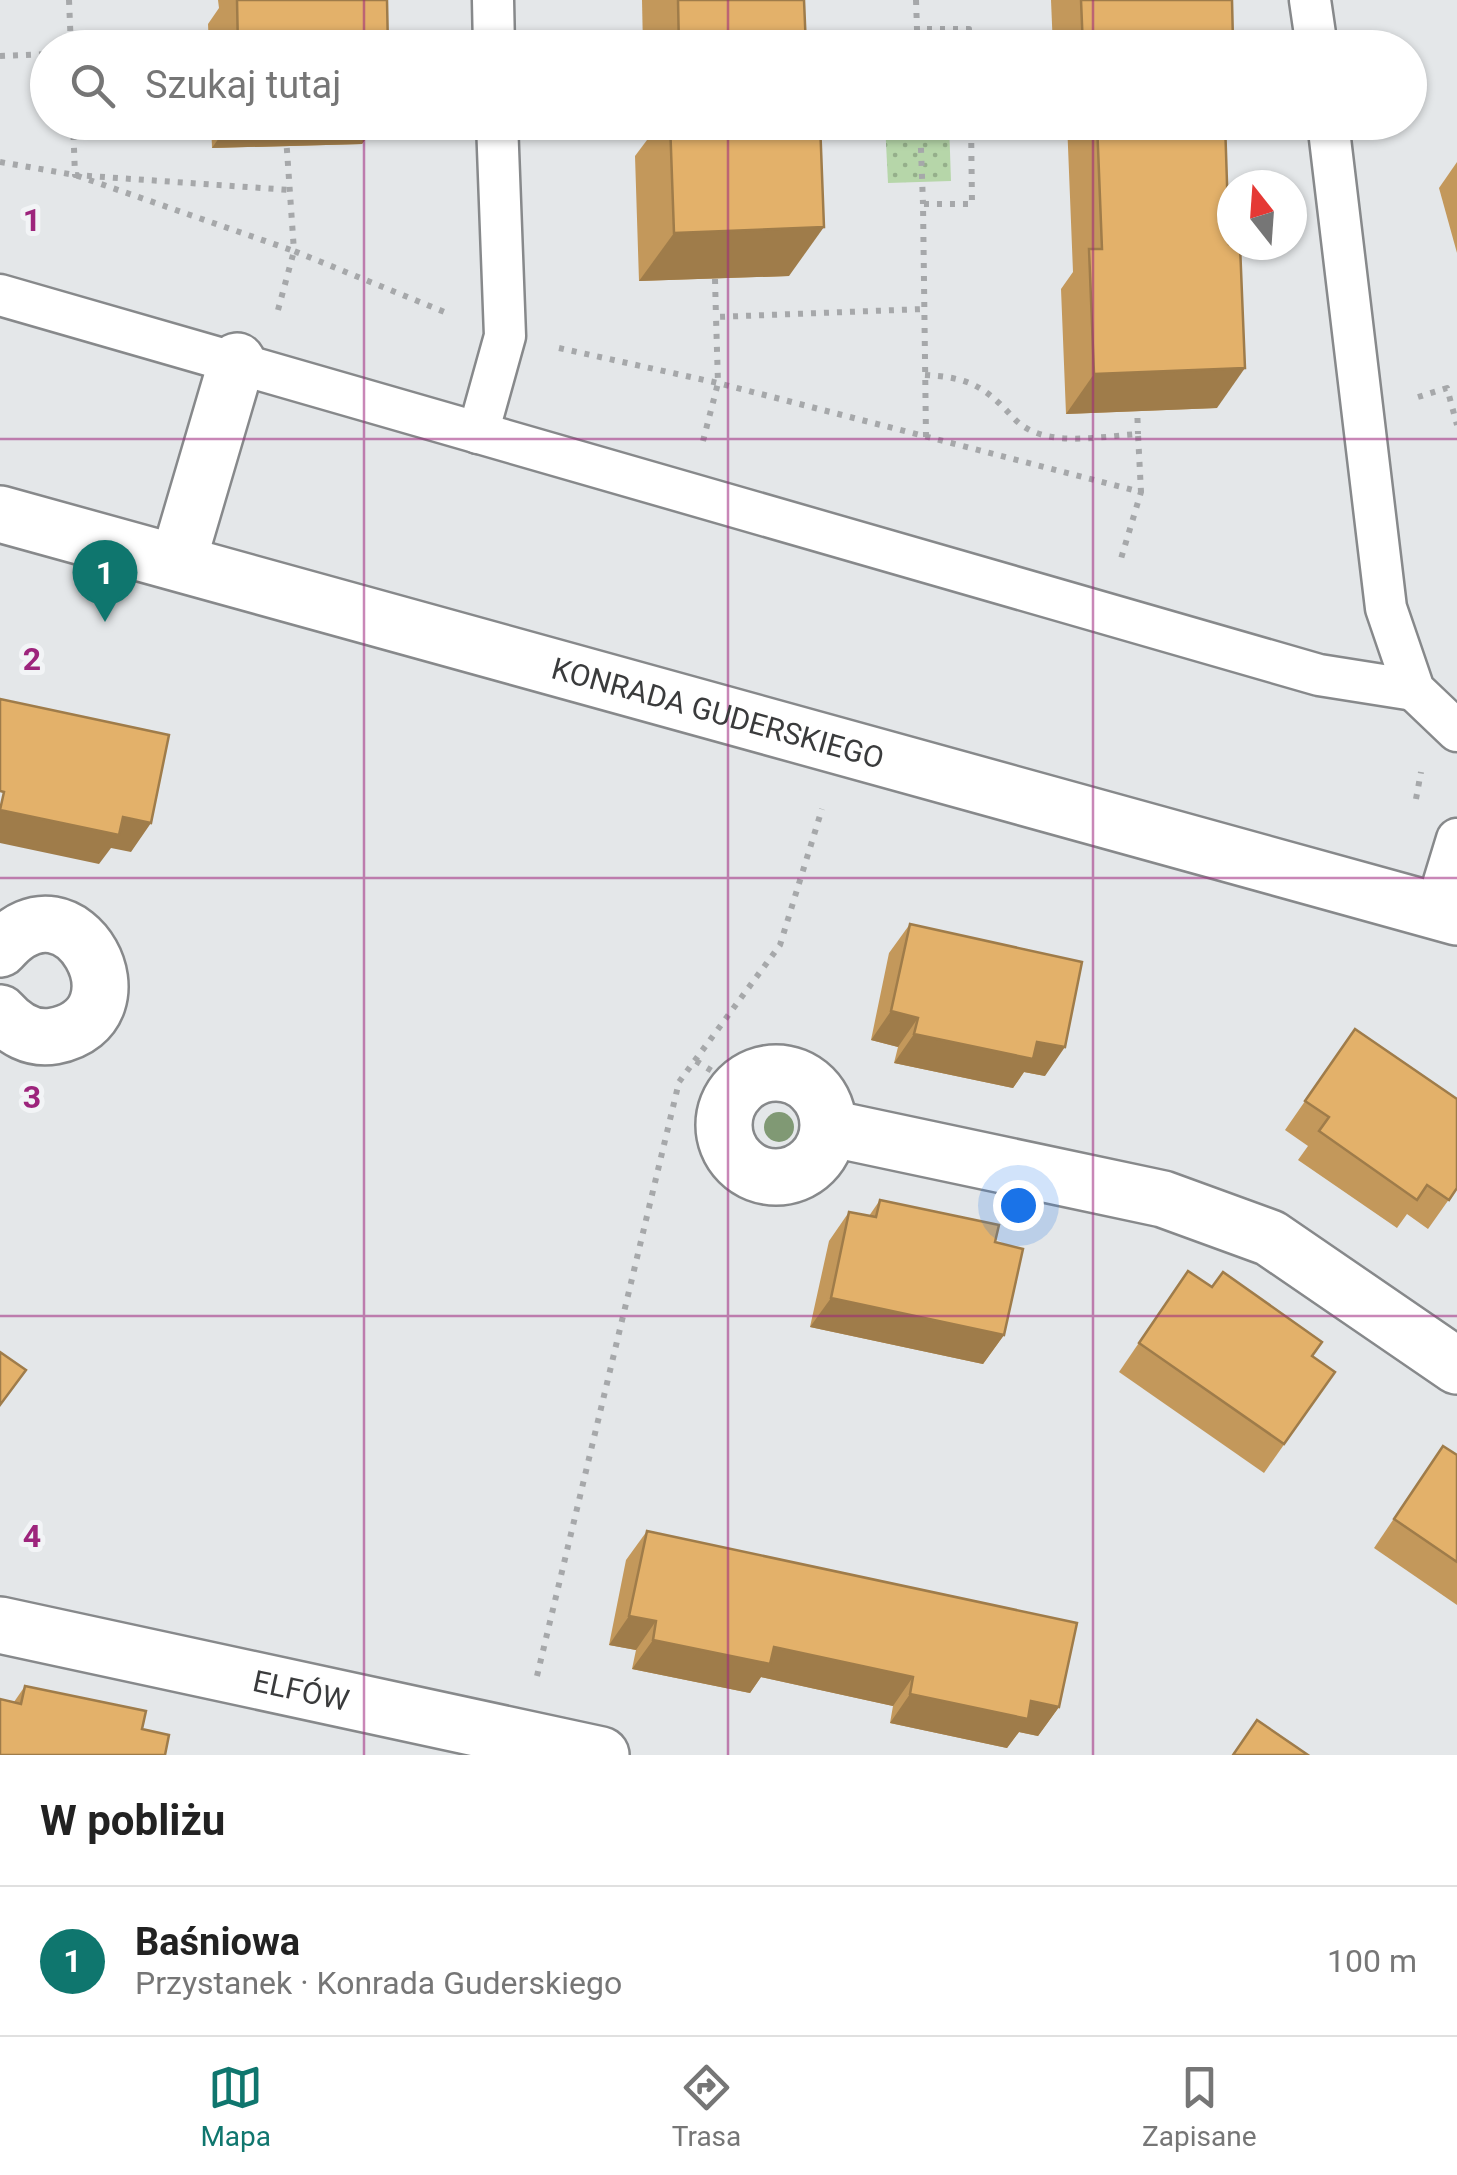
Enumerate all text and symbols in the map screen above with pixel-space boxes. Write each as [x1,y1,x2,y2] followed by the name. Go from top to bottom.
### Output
[30,30,1427,140] search box
[65,58,120,113] icon: search
[145,63,341,107] text: Szukaj tutaj
[1217,170,1307,260] north arrow
[23,201,41,239] text: 1
[72,540,138,622] pin: 1
[23,640,41,678] text: 2
[548,650,888,775] street label: KONRADA GUDERSKIEGO
[23,1078,41,1116] text: 3
[993,1180,1044,1231] your location
[23,1517,41,1555] text: 4
[250,1663,352,1717] street label: ELFÓW
[40,1796,225,1845] text: W pobliżu
[135,1920,300,1964] text: Baśniowa
[63,1942,82,1980] text: 1
[1327,1942,1417,1980] text: 100 m
[135,1964,622,2002] text: Przystanek · Konrada Guderskiego
[200,2060,271,2153] tab: Mapa
[672,2060,741,2153] tab: Trasa
[1142,2060,1257,2153] tab: Zapisane

